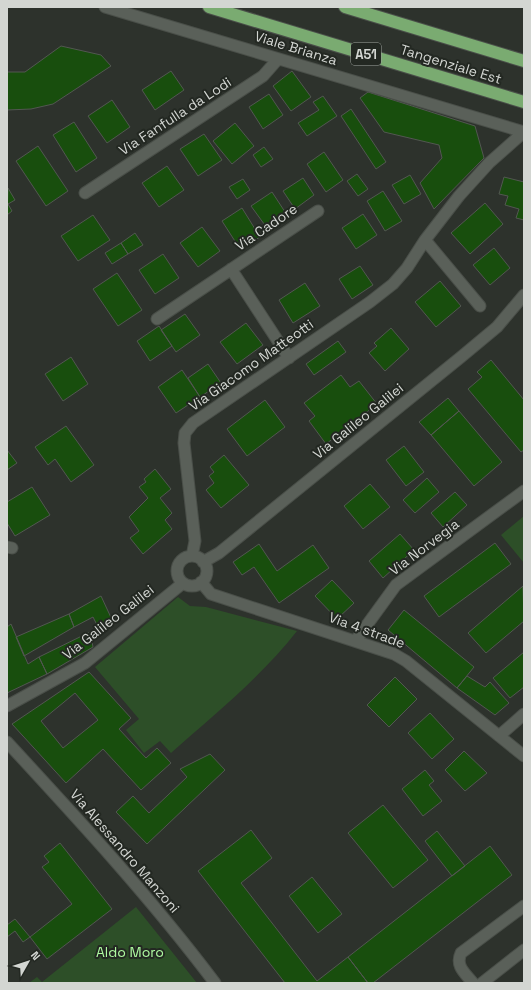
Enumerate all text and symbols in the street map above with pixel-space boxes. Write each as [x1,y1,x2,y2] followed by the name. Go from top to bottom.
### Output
[253,27,339,69] street label: Viale Brianza
[398,40,504,88] street label: Tangenziale Est
[351,43,381,65] road number: A51
[115,73,235,159] street label: Via Fanfulla da Lodi
[231,200,301,254] street label: Via Cadore
[185,315,317,415] street label: Via Giacomo Matteotti
[309,379,407,463] street label: Via Galileo Galilei
[385,515,463,579] street label: Via Norvegia
[59,581,157,663] street label: Via Galileo Galilei
[326,608,408,652] street label: Via 4 strade
[66,785,184,917] street label: Via Alessandro Manzoni
[8,942,48,982] north arrow
[96,943,164,961] park label: Aldo Moro
[28,948,44,963] text: N

